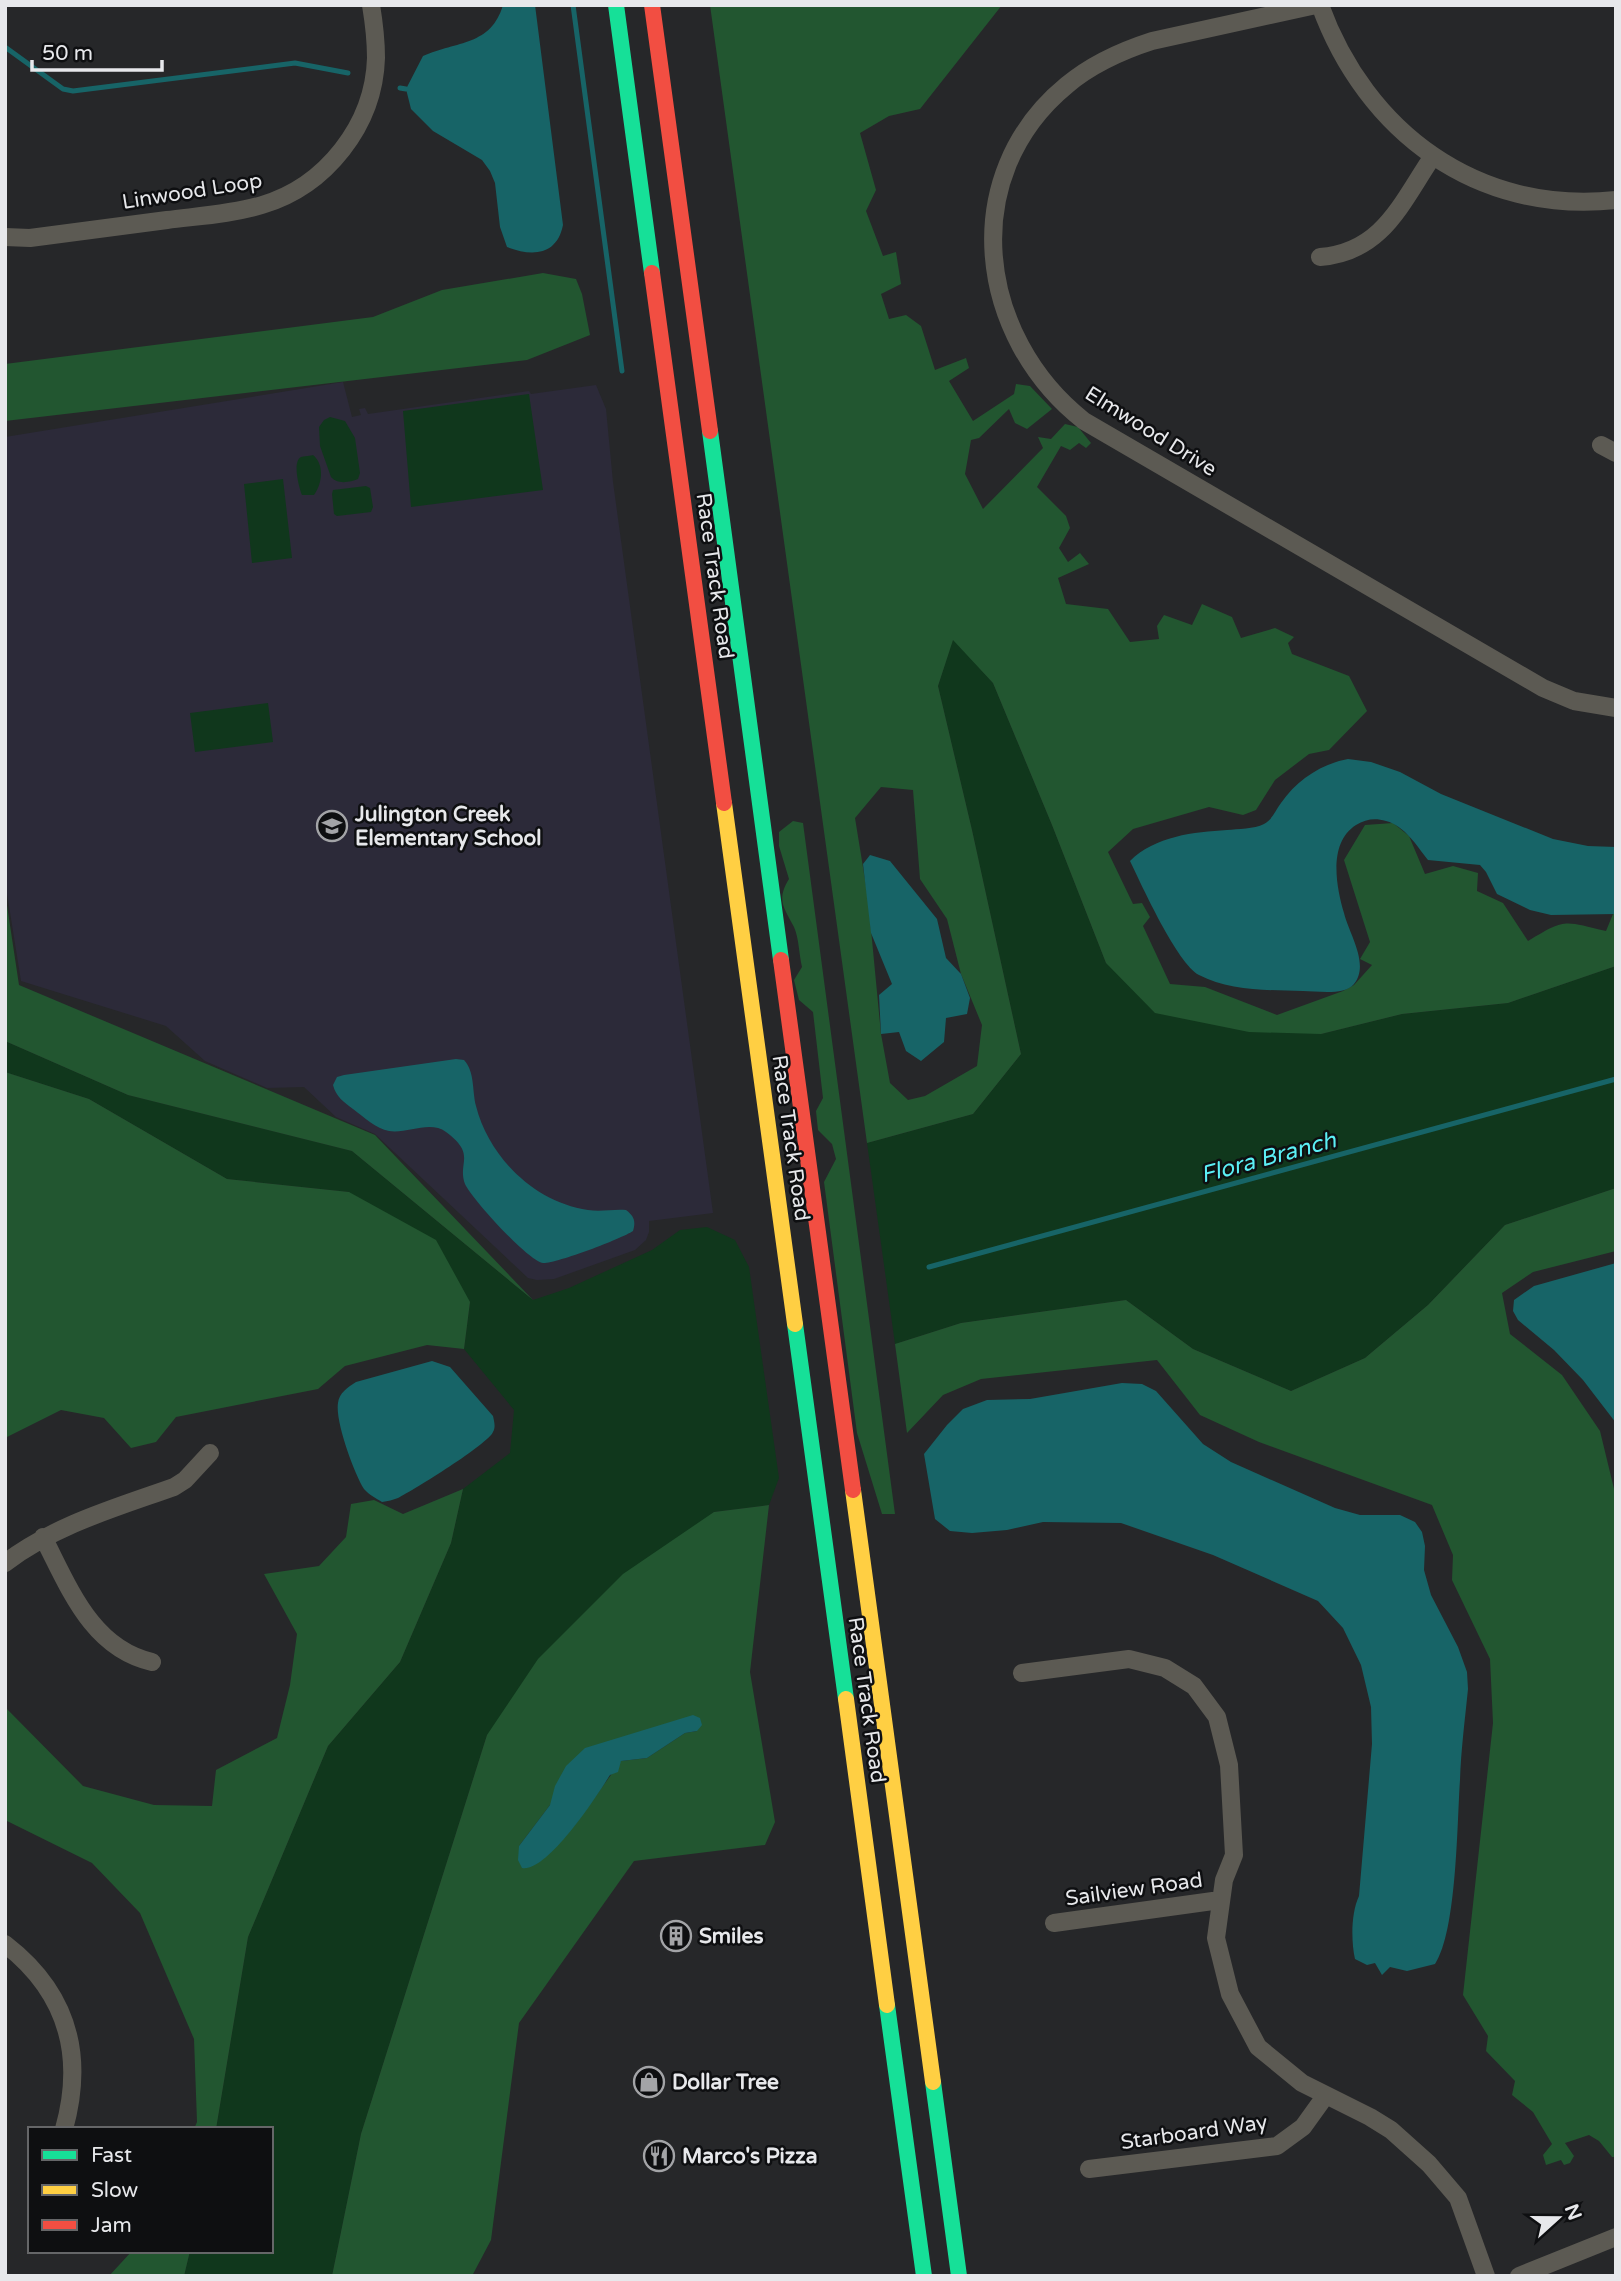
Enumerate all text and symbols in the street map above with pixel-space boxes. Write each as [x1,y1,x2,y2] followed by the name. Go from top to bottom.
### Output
[32,28,161,72] scale bar
[42,41,93,66] text: 50 m
[120,168,264,215] street label: Linwood Loop
[1080,381,1221,482] street label: Elmwood Drive
[690,491,739,661] street label: Race Track Road
[354,802,542,851] place label: Julington Creek Elementary School
[315,809,349,843] school or university icon: Julington Creek Elementary School
[766,1053,815,1223] street label: Race Track Road
[1197,1126,1340,1189] water label: Flora Branch
[842,1615,891,1785] street label: Race Track Road
[1064,1867,1204,1911] street label: Sailview Road
[659,1919,693,1953] building icon: Smiles
[699,1924,763,1949] place label: Smiles
[632,2065,666,2099] shop icon: Dollar Tree
[672,2070,779,2095] place label: Dollar Tree
[1119,2110,1269,2155] street label: Starboard Way
[28,2127,273,2253] legend
[642,2139,676,2173] restaurant icon: Marco's Pizza
[91,2143,132,2168] text: Fast
[682,2144,818,2169] place label: Marco's Pizza
[91,2178,139,2203] text: Slow
[1523,2183,1593,2253] north arrow
[1560,2201,1586,2223] text: N
[91,2213,132,2238] text: Jam

